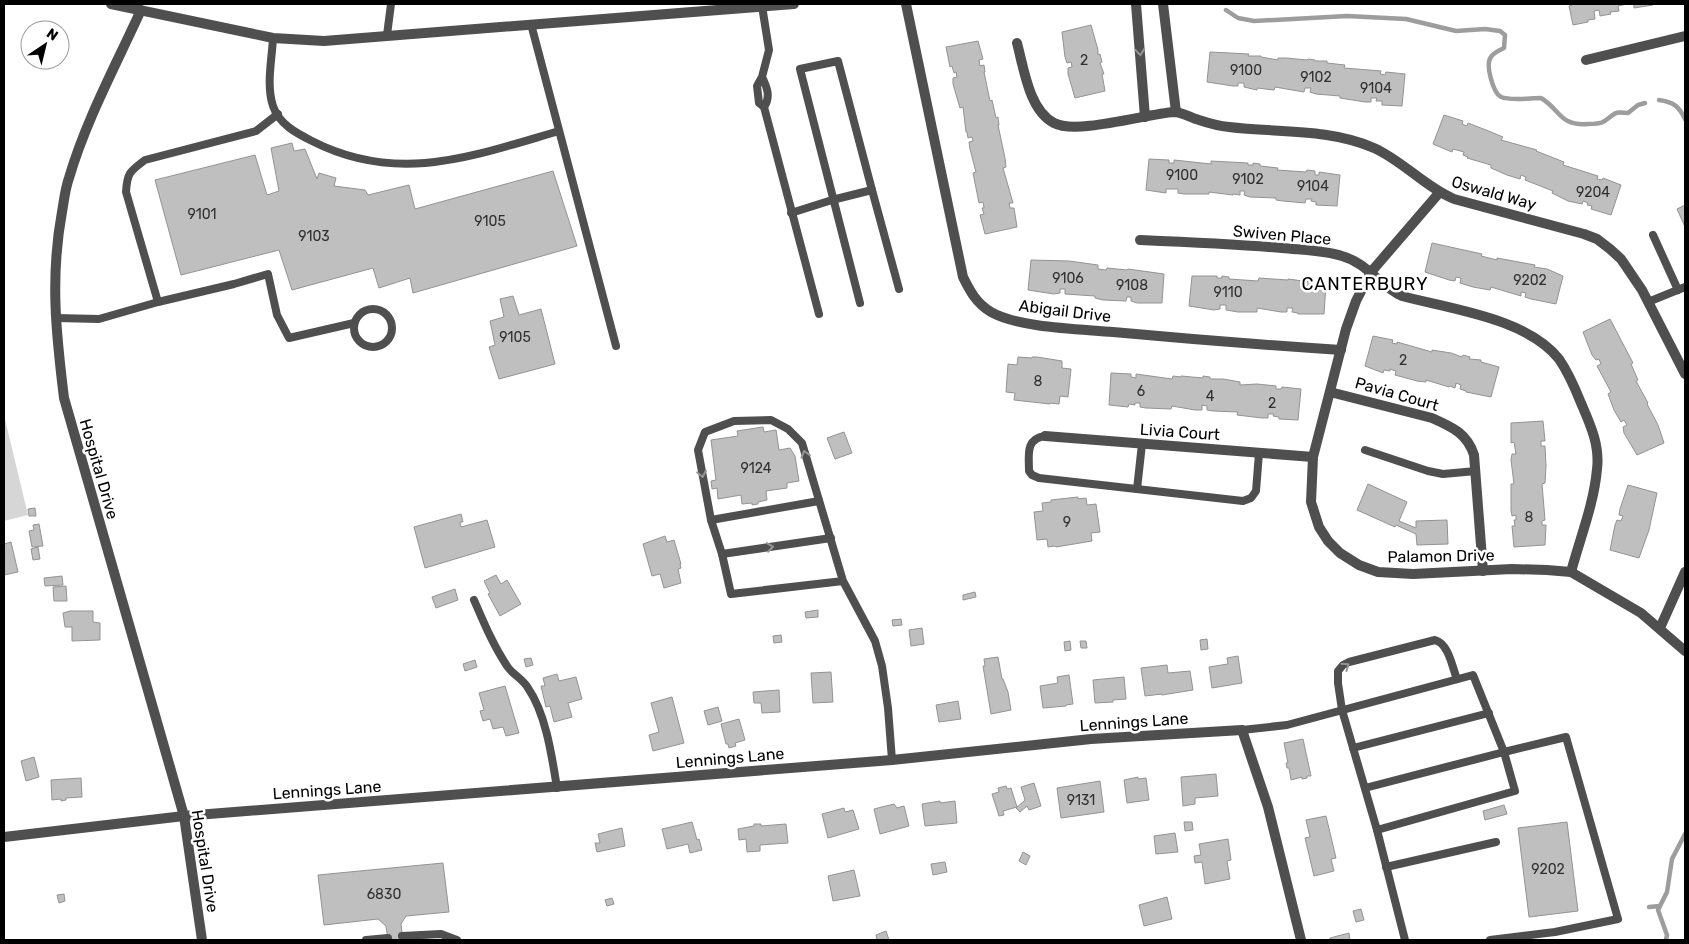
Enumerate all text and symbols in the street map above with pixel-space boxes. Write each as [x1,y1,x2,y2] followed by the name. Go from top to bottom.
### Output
[20,20,70,70] north arrow
[43,25,61,45] text: N
[1134,49,1145,57] one-way arrow
[1080,52,1088,69] house number: 2
[1230,62,1262,79] house number: 9100
[1300,69,1332,86] house number: 9102
[1360,80,1392,97] house number: 9104
[1166,167,1198,184] house number: 9100
[1232,171,1264,188] house number: 9102
[1449,172,1539,214] street label: Oswald Way
[1297,178,1329,195] house number: 9104
[1576,184,1610,201] house number: 9204
[187,206,217,223] house number: 9101
[474,213,506,230] house number: 9105
[1232,221,1332,249] street label: Swiven Place
[298,228,330,245] house number: 9103
[1052,270,1084,287] house number: 9106
[1513,272,1547,289] house number: 9202
[1301,273,1429,295] district label: CANTERBURY
[1116,277,1148,294] house number: 9108
[1213,284,1243,301] house number: 9110
[1018,296,1112,326] street label: Abigail Drive
[499,329,531,346] house number: 9105
[1399,352,1407,369] house number: 2
[1034,373,1043,390] house number: 8
[1353,373,1441,415] street label: Pavia Court
[1137,383,1145,400] house number: 6
[1206,388,1215,405] house number: 4
[1268,395,1276,412] house number: 2
[76,417,122,521] street label: Hospital Drive
[1139,420,1221,444] street label: Livia Court
[801,450,811,458] one-way arrow
[740,460,772,477] house number: 9124
[696,469,707,478] one-way arrow
[1525,509,1534,526] house number: 8
[1063,514,1071,531] house number: 9
[767,542,775,553] one-way arrow
[1387,546,1495,566] street label: Palamon Drive
[1341,662,1350,672] one-way arrow
[1079,709,1189,735] street label: Lennings Lane
[675,744,785,772] street label: Lennings Lane
[272,777,382,803] street label: Lennings Lane
[1067,792,1095,809] house number: 9131
[188,808,222,914] street label: Hospital Drive
[1531,861,1565,878] house number: 9202
[367,886,401,903] house number: 6830

